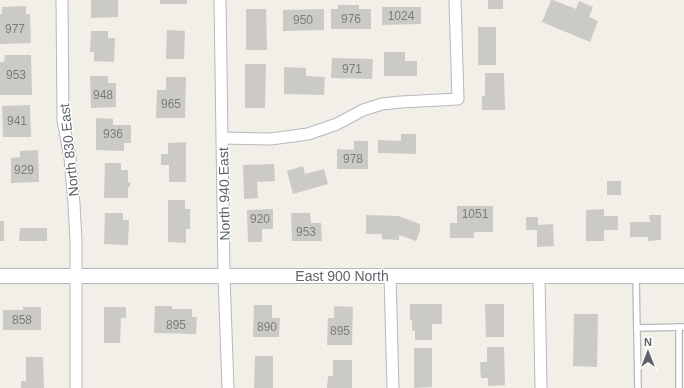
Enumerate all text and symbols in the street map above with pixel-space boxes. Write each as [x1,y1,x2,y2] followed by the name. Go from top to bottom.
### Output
[388,9,415,23] house number: 1024
[341,12,361,26] house number: 976
[293,13,313,27] house number: 950
[5,22,25,36] house number: 977
[342,62,362,76] house number: 971
[6,68,26,82] house number: 953
[93,88,113,102] house number: 948
[161,97,181,111] house number: 965
[56,103,82,197] street label: North 830 East
[7,114,27,128] house number: 941
[103,127,123,141] house number: 936
[215,147,233,241] street label: North 940 East
[343,152,363,166] house number: 978
[14,163,34,177] house number: 929
[462,207,489,221] house number: 1051
[250,212,270,226] house number: 920
[296,225,316,239] house number: 953
[295,268,389,284] street label: East 900 North
[12,313,32,327] house number: 858
[166,318,186,332] house number: 895
[257,320,277,334] house number: 890
[330,324,350,338] house number: 895
[628,332,668,372] north arrow
[644,336,652,348] text: N

